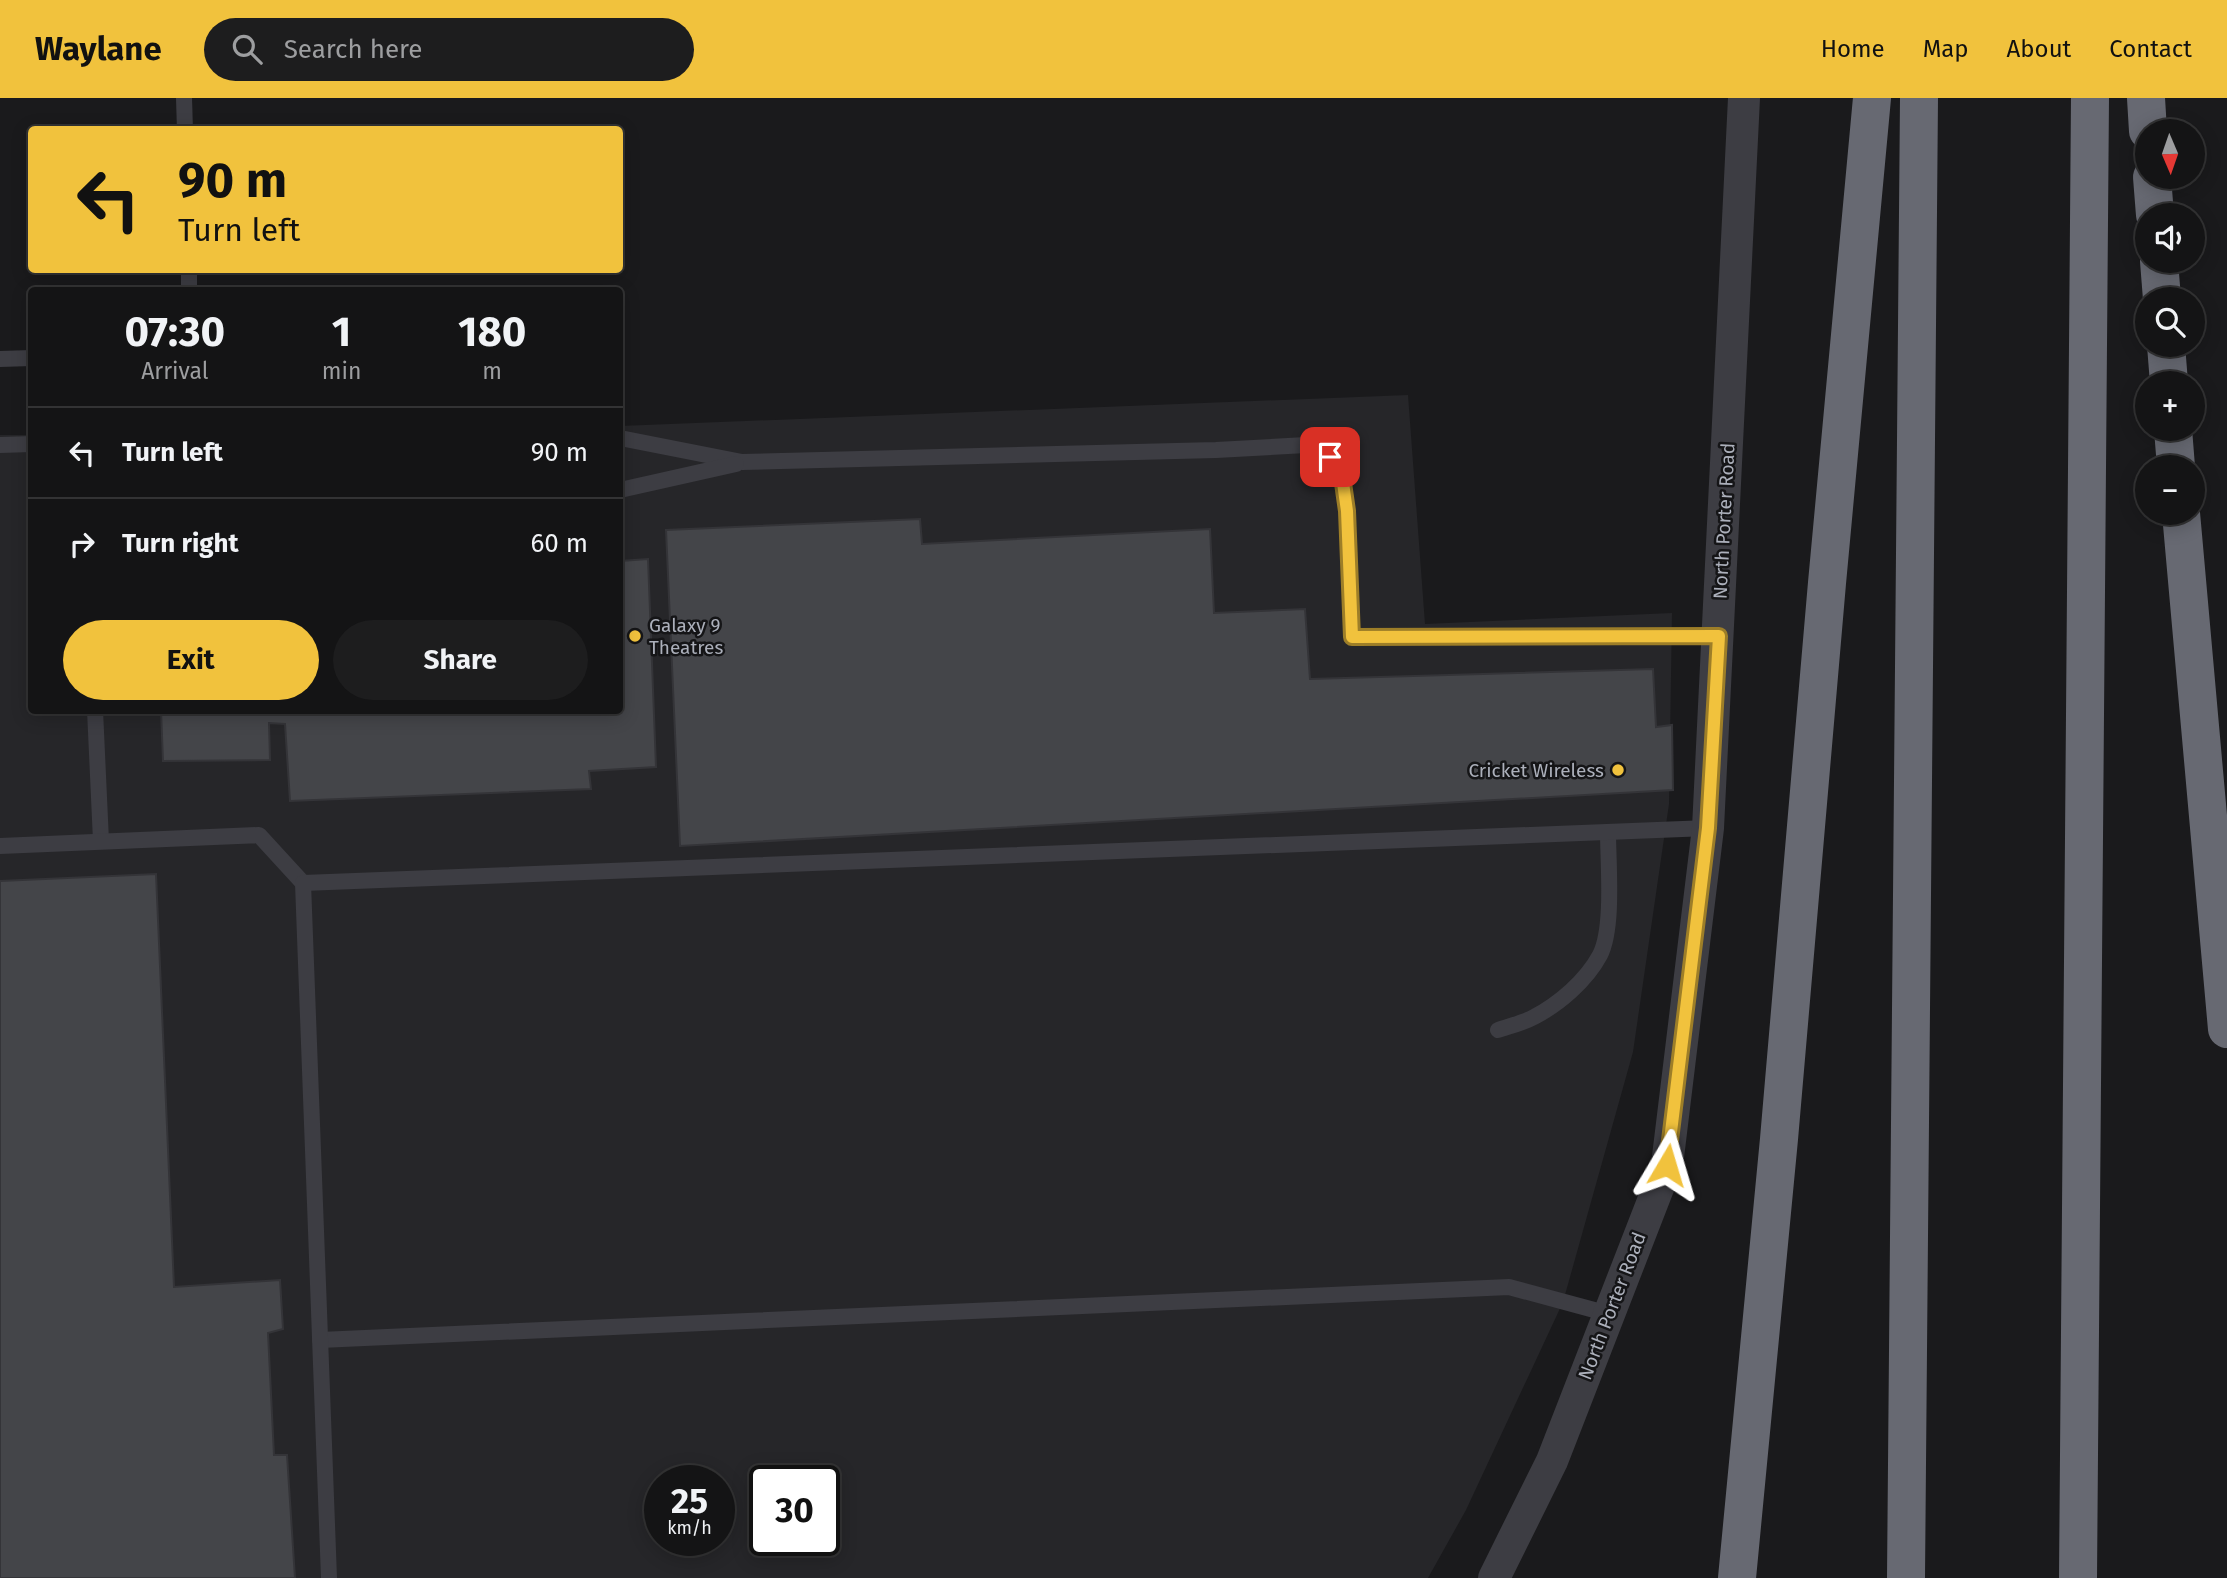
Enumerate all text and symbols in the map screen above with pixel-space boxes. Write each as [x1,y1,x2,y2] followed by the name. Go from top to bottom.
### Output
[204,18,694,81] search box
[35,29,162,69] text: Waylane
[228,30,266,68] icon: search
[284,34,423,65] text: Search here
[1821,35,1885,63] text: Home
[1923,35,1969,63] text: Map
[2007,35,2071,63] text: About
[2109,35,2192,63] text: Contact
[2135,119,2205,189] north arrow
[2135,119,2205,525] map controls
[178,151,287,210] text: 90 m
[63,154,154,245] icon: left
[2135,203,2205,273] button: sound
[178,211,300,249] text: Turn left
[2135,287,2205,357] button: search
[125,307,225,357] text: 07:30
[332,307,351,357] text: 1
[458,307,526,357] text: 180
[141,357,209,385] text: Arrival
[322,357,361,385] text: min
[482,357,502,385] text: m
[2135,371,2205,441] button: +
[1300,427,1360,487] pin
[63,434,101,472] icon: left
[122,437,223,468] text: Turn left
[531,437,588,468] text: 90 m
[1311,438,1349,476] icon: arrive
[1708,442,1740,600] street label: North Porter Road
[2135,455,2205,525] button: −
[63,525,101,563] icon: right
[122,528,239,559] text: Turn right
[530,528,588,559] text: 60 m
[649,614,723,659] place label: Galaxy 9 Theatres
[63,620,319,700] button: Exit
[333,620,588,700] button: Share
[627,628,643,644] marker: Galaxy 9 Theatres
[1469,759,1604,782] place label: Cricket Wireless
[1610,762,1626,778] marker: Cricket Wireless
[1630,1128,1704,1202] position arrow
[1573,1229,1651,1383] street label: North Porter Road
[749,1465,840,1556] speed limit sign: 30
[671,1480,708,1522] text: 25
[667,1517,712,1539] text: km/h

